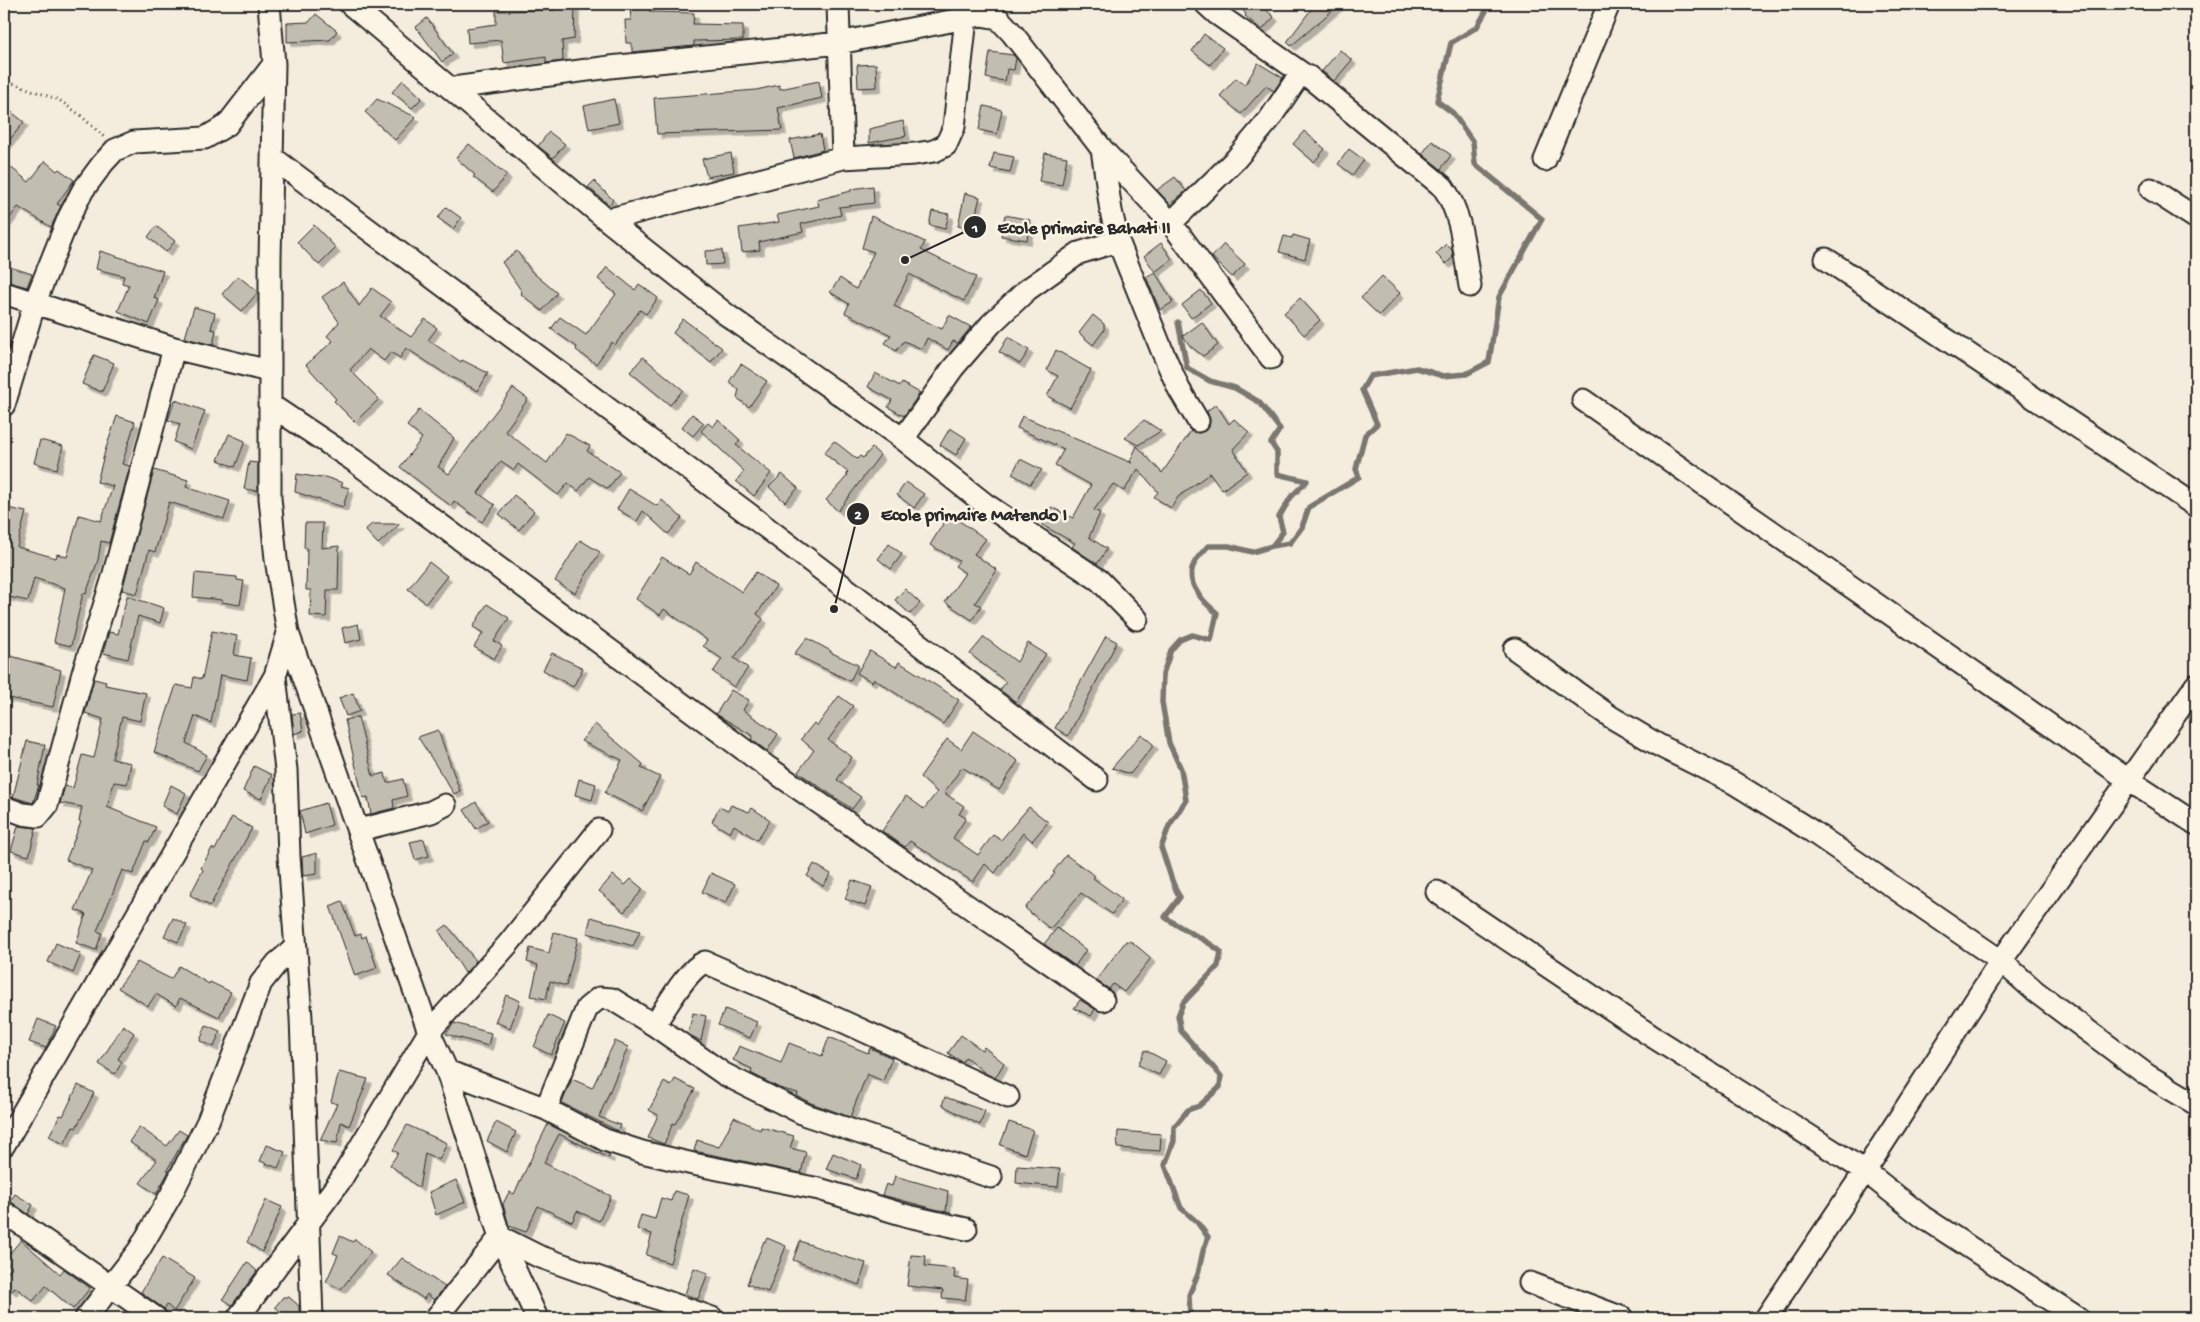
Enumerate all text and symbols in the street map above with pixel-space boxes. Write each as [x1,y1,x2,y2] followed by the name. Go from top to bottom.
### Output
[963,210,1181,243] callout: Ecole primaire Bahati II
[998,219,1170,240] text: Ecole primaire Bahati II
[971,220,978,238] text: 1
[846,497,1077,530] callout: Ecole primaire Matendo I
[881,506,1067,527] text: Ecole primaire Matendo I
[854,507,862,525] text: 2

